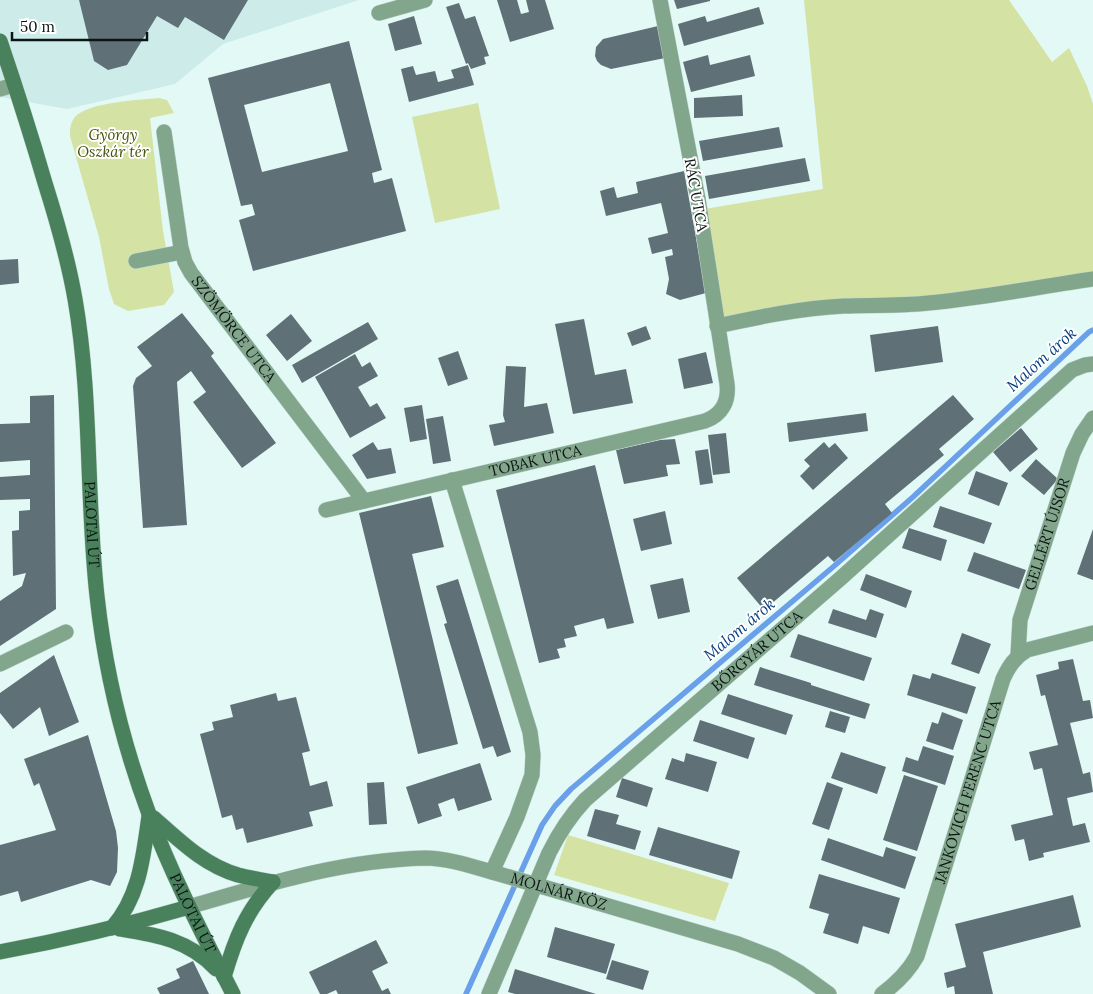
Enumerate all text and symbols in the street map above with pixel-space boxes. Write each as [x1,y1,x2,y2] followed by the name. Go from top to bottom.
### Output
[12,10,148,42] scale bar
[20,17,55,36] text: 50 m
[77,125,149,161] park label: György Oszkár tér
[681,157,712,234] street label: RÁC UTCA
[188,272,281,387] street label: SZÖMÖRCE UTCA
[1002,322,1080,396] water label: Malom árok
[487,440,584,480] street label: TOBAK UTCA
[1020,475,1074,593] street label: GELLÉRT ÚJSOR
[81,481,104,569] street label: PALOTAI ÚT
[699,593,779,665] water label: Malom árok
[707,606,806,695] street label: BŐRGYÁR UTCA
[930,697,1005,887] street label: JANKOVICH FERENC UTCA
[509,868,609,914] street label: MOLNÁR KÖZ
[166,870,221,957] street label: PALOTAI ÚT

